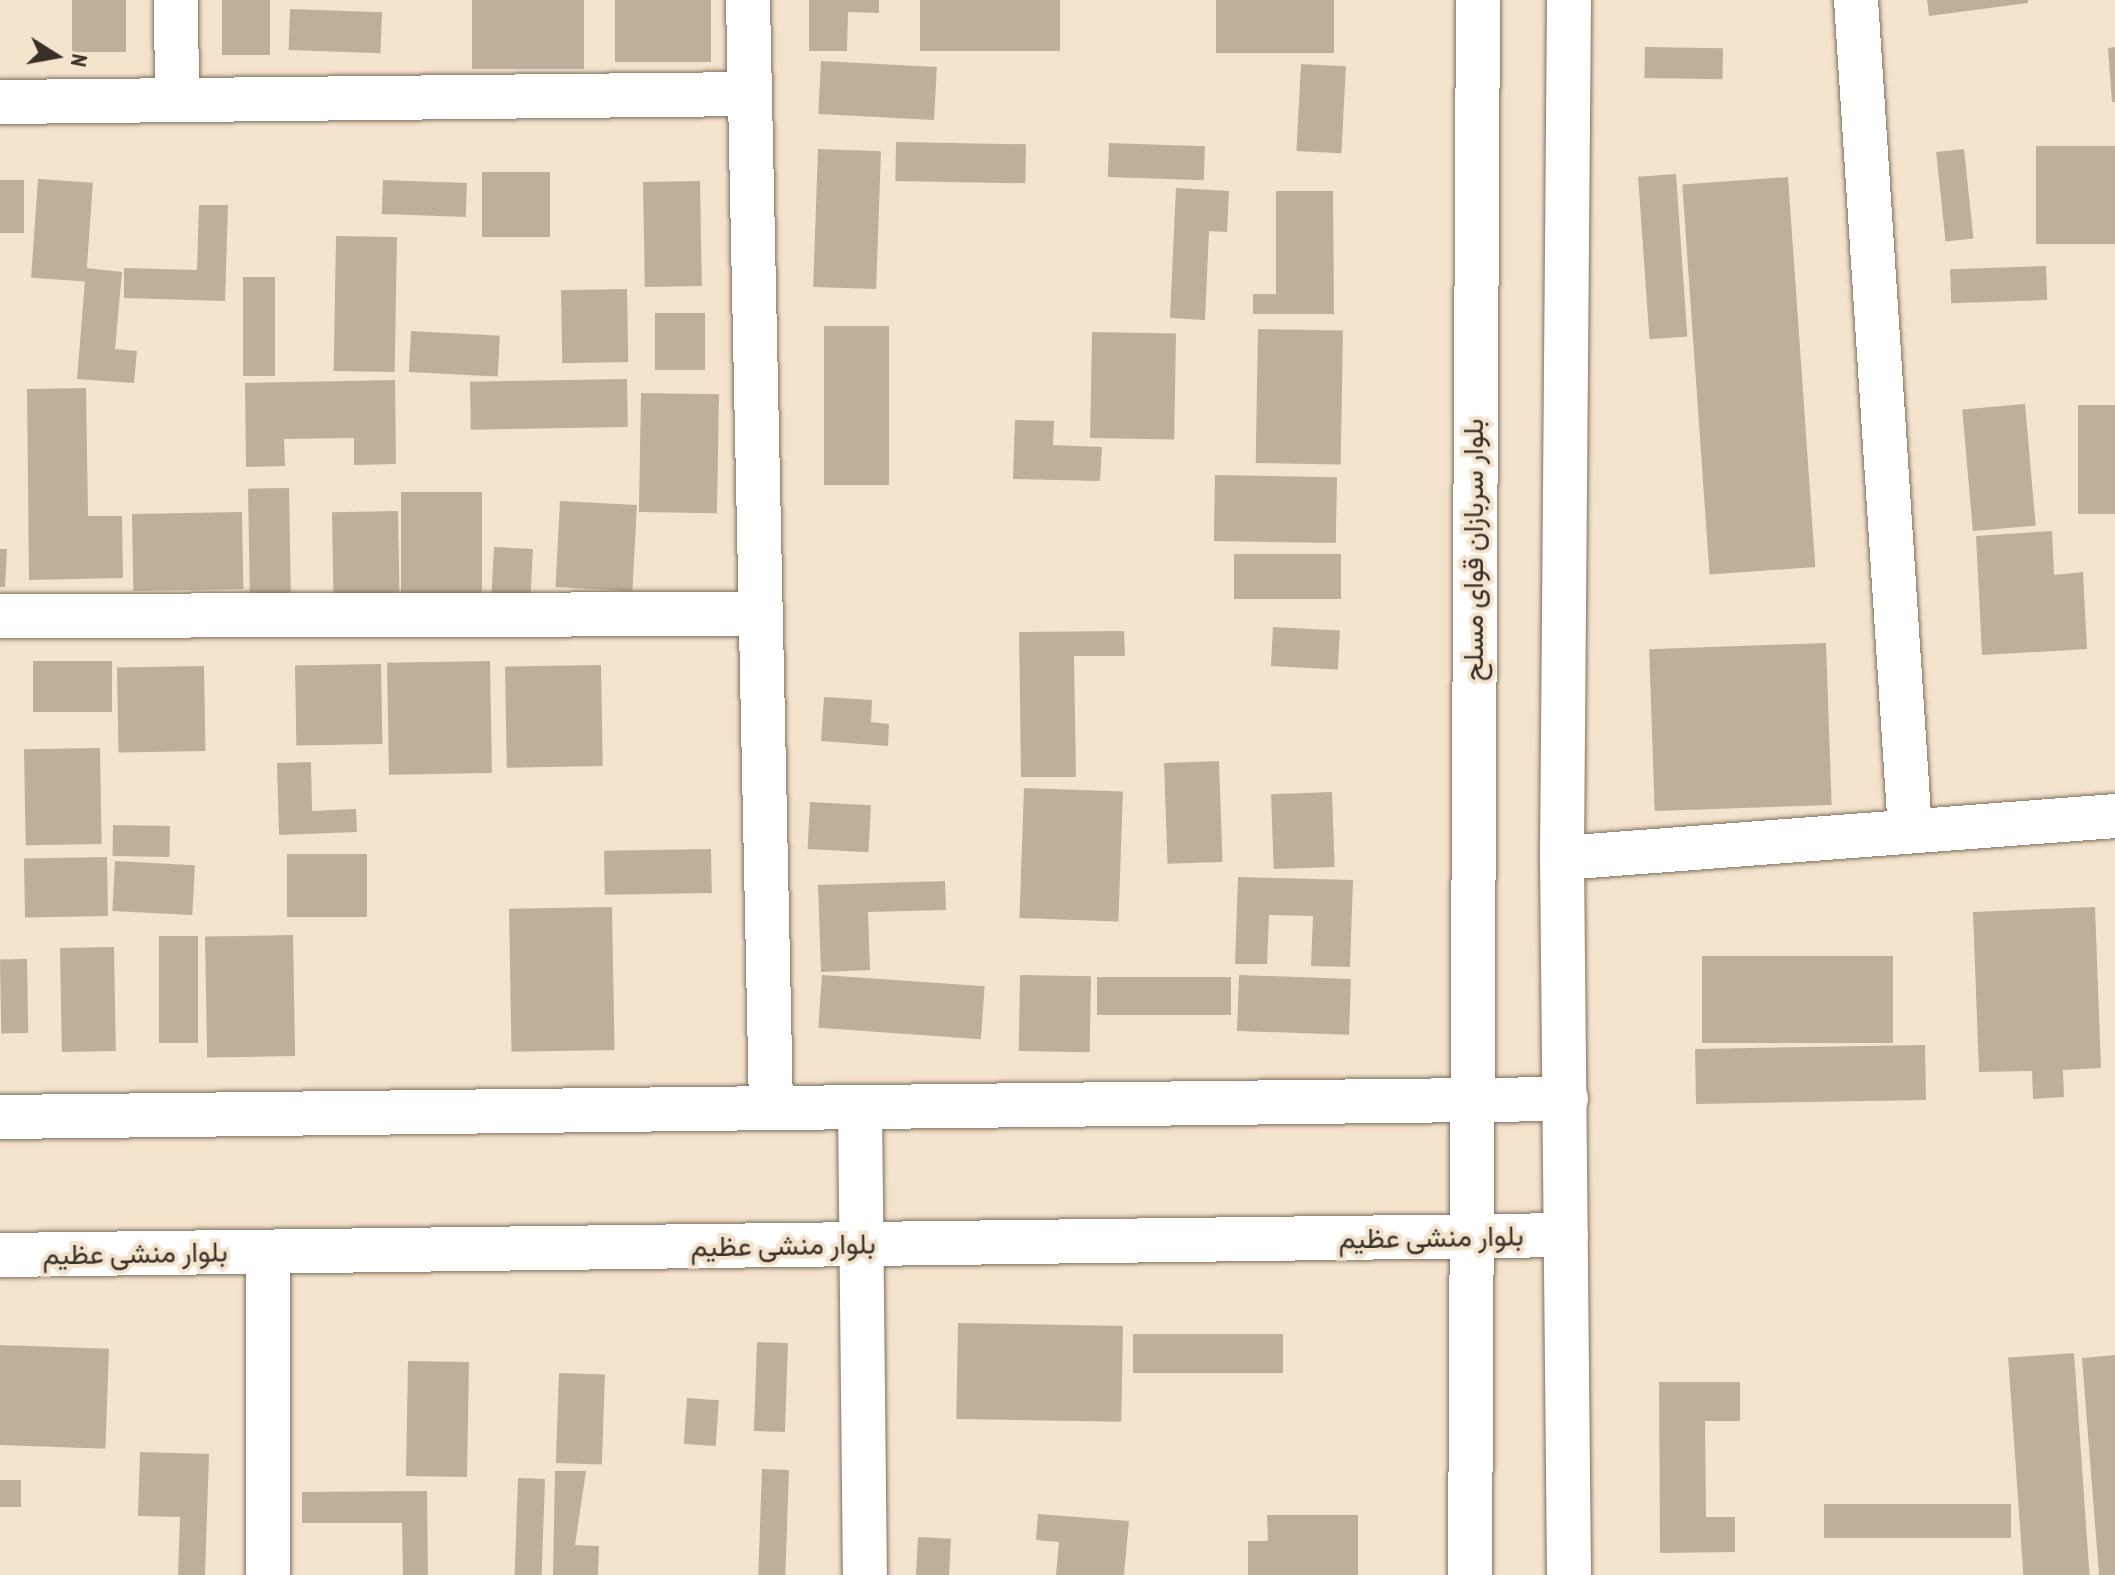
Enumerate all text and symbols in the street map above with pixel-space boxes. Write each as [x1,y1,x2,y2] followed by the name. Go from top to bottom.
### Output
[16,16,96,96] north arrow
[65,52,94,69] text: N
[1456,419,1490,681] street label: بلوار سربازان قوای مسلح
[1338,1219,1524,1255] street label: بلوار منشی عظیم
[690,1227,876,1263] street label: بلوار منشی عظیم
[42,1235,228,1271] street label: بلوار منشی عظیم

